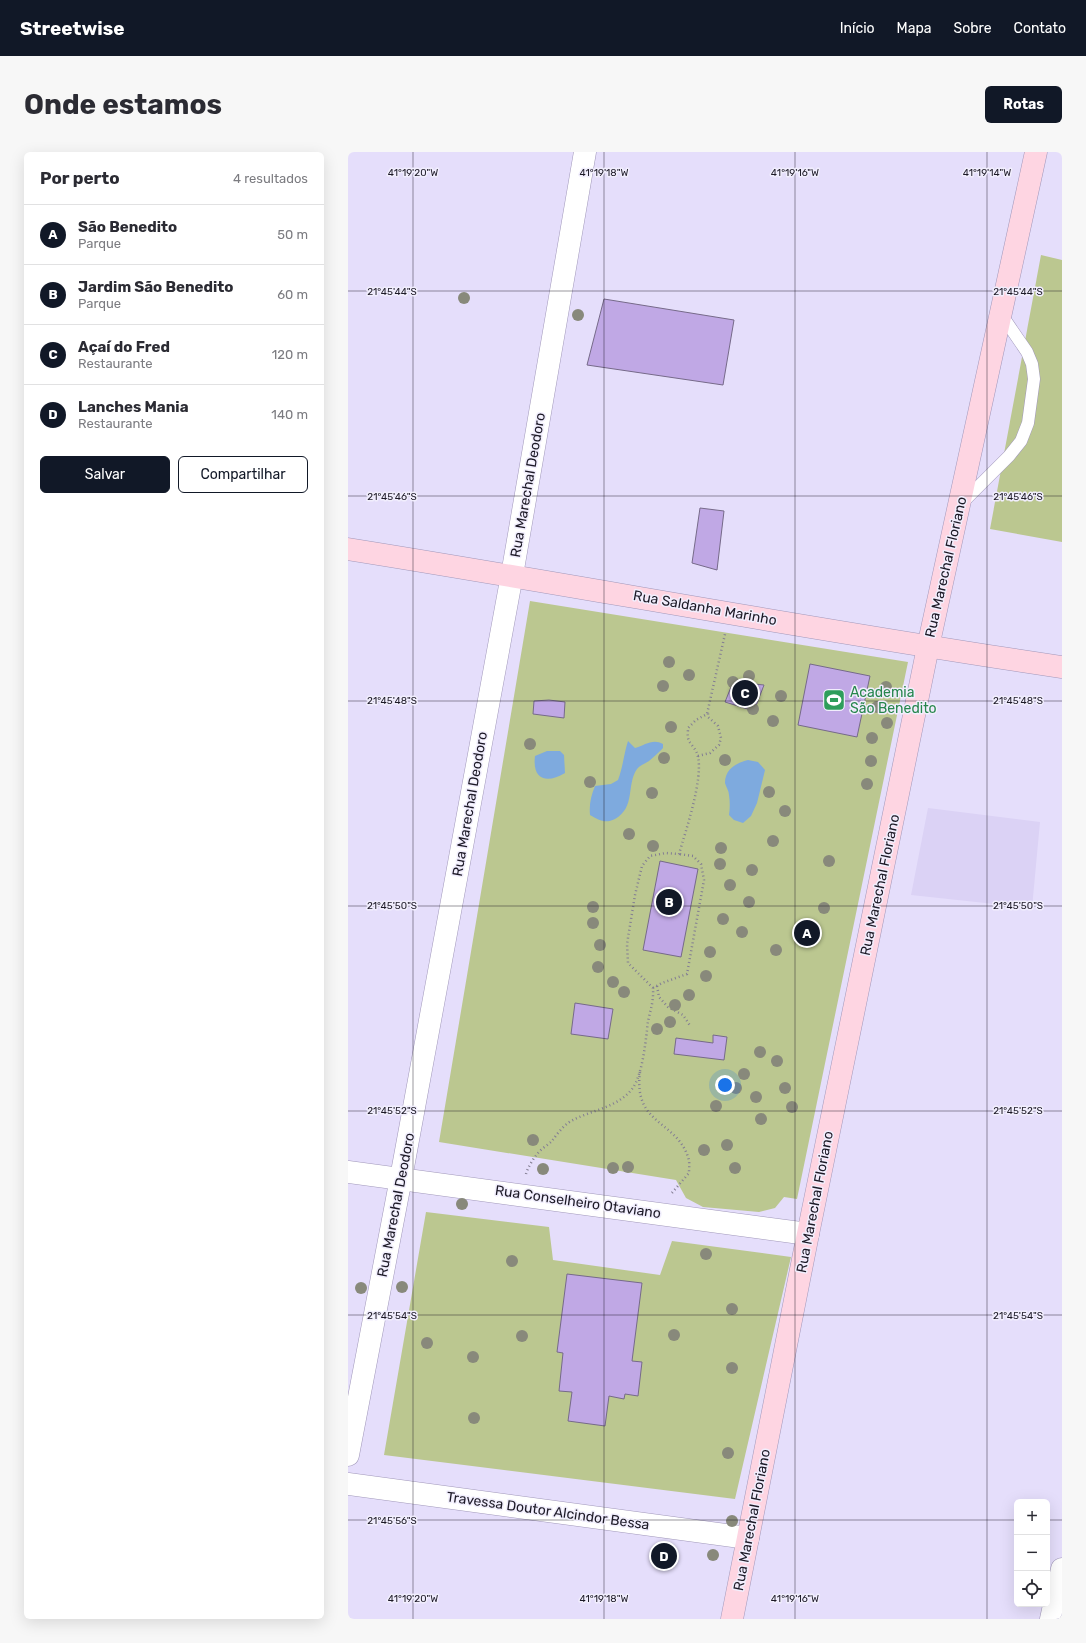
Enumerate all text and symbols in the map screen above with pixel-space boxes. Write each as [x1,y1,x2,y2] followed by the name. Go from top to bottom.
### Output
[20,17,125,40] text: Streetwise
[840,20,875,37] text: Início
[897,20,932,37] text: Mapa
[954,20,992,37] text: Sobre
[1014,20,1066,37] text: Contato
[985,86,1062,123] button: Rotas
[24,88,222,121] text: Onde estamos
[388,167,438,179] text: 41°19'20"W
[580,167,628,179] text: 41°19'18"W
[771,167,819,179] text: 41°19'16"W
[963,167,1011,179] text: 41°19'14"W
[40,168,120,188] text: Por perto
[233,171,308,186] text: 4 resultados
[78,218,177,236] text: São Benedito
[48,227,58,242] text: A
[277,227,308,242] text: 50 m
[78,236,121,251] text: Parque
[78,278,233,296] text: Jardim São Benedito
[367,286,417,298] text: 21°45'44"S
[993,286,1043,298] text: 21°45'44"S
[48,287,58,302] text: B
[277,287,308,302] text: 60 m
[78,296,121,311] text: Parque
[78,338,170,356] text: Açaí do Fred
[48,347,58,362] text: C
[272,347,308,362] text: 120 m
[78,356,153,371] text: Restaurante
[78,398,189,416] text: Lanches Mania
[48,407,58,422] text: D
[271,407,308,422] text: 140 m
[507,411,549,559] street label: Rua Marechal Deodoro
[78,416,153,431] text: Restaurante
[40,456,170,493] button: Salvar
[178,456,308,493] button: Compartilhar
[367,491,417,503] text: 21°45'46"S
[993,491,1043,503] text: 21°45'46"S
[922,495,970,639] street label: Rua Marechal Floriano
[632,587,778,629] street label: Rua Saldanha Marinho
[732,678,758,708] pin: C
[850,684,937,717] place label: Academia São Benedito
[821,687,847,713] sports icon: Academia São Benedito
[367,695,417,707] text: 21°45'48"S
[993,695,1043,707] text: 21°45'48"S
[449,730,491,878] street label: Rua Marechal Deodoro
[857,813,903,957] street label: Rua Marechal Floriano
[656,887,682,917] pin: B
[367,900,417,912] text: 21°45'50"S
[993,900,1043,912] text: 21°45'50"S
[794,918,820,948] pin: A
[715,1075,735,1095] your location
[367,1105,417,1117] text: 21°45'52"S
[993,1105,1043,1117] text: 21°45'52"S
[793,1130,837,1274] street label: Rua Marechal Floriano
[374,1131,418,1279] street label: Rua Marechal Deodoro
[494,1182,662,1222] street label: Rua Conselheiro Otaviano
[367,1310,417,1322] text: 21°45'54"S
[993,1310,1043,1322] text: 21°45'54"S
[730,1448,774,1592] street label: Rua Marechal Floriano
[446,1488,650,1534] street label: Travessa Doutor Alcindor Bessa
[1014,1499,1050,1607] map controls
[1014,1499,1050,1535] button: +
[367,1515,417,1527] text: 21°45'56"S
[1014,1535,1050,1571] button: −
[651,1541,677,1571] pin: D
[1014,1571,1050,1607] button: locate
[388,1593,438,1605] text: 41°19'20"W
[580,1593,628,1605] text: 41°19'18"W
[771,1593,819,1605] text: 41°19'16"W

